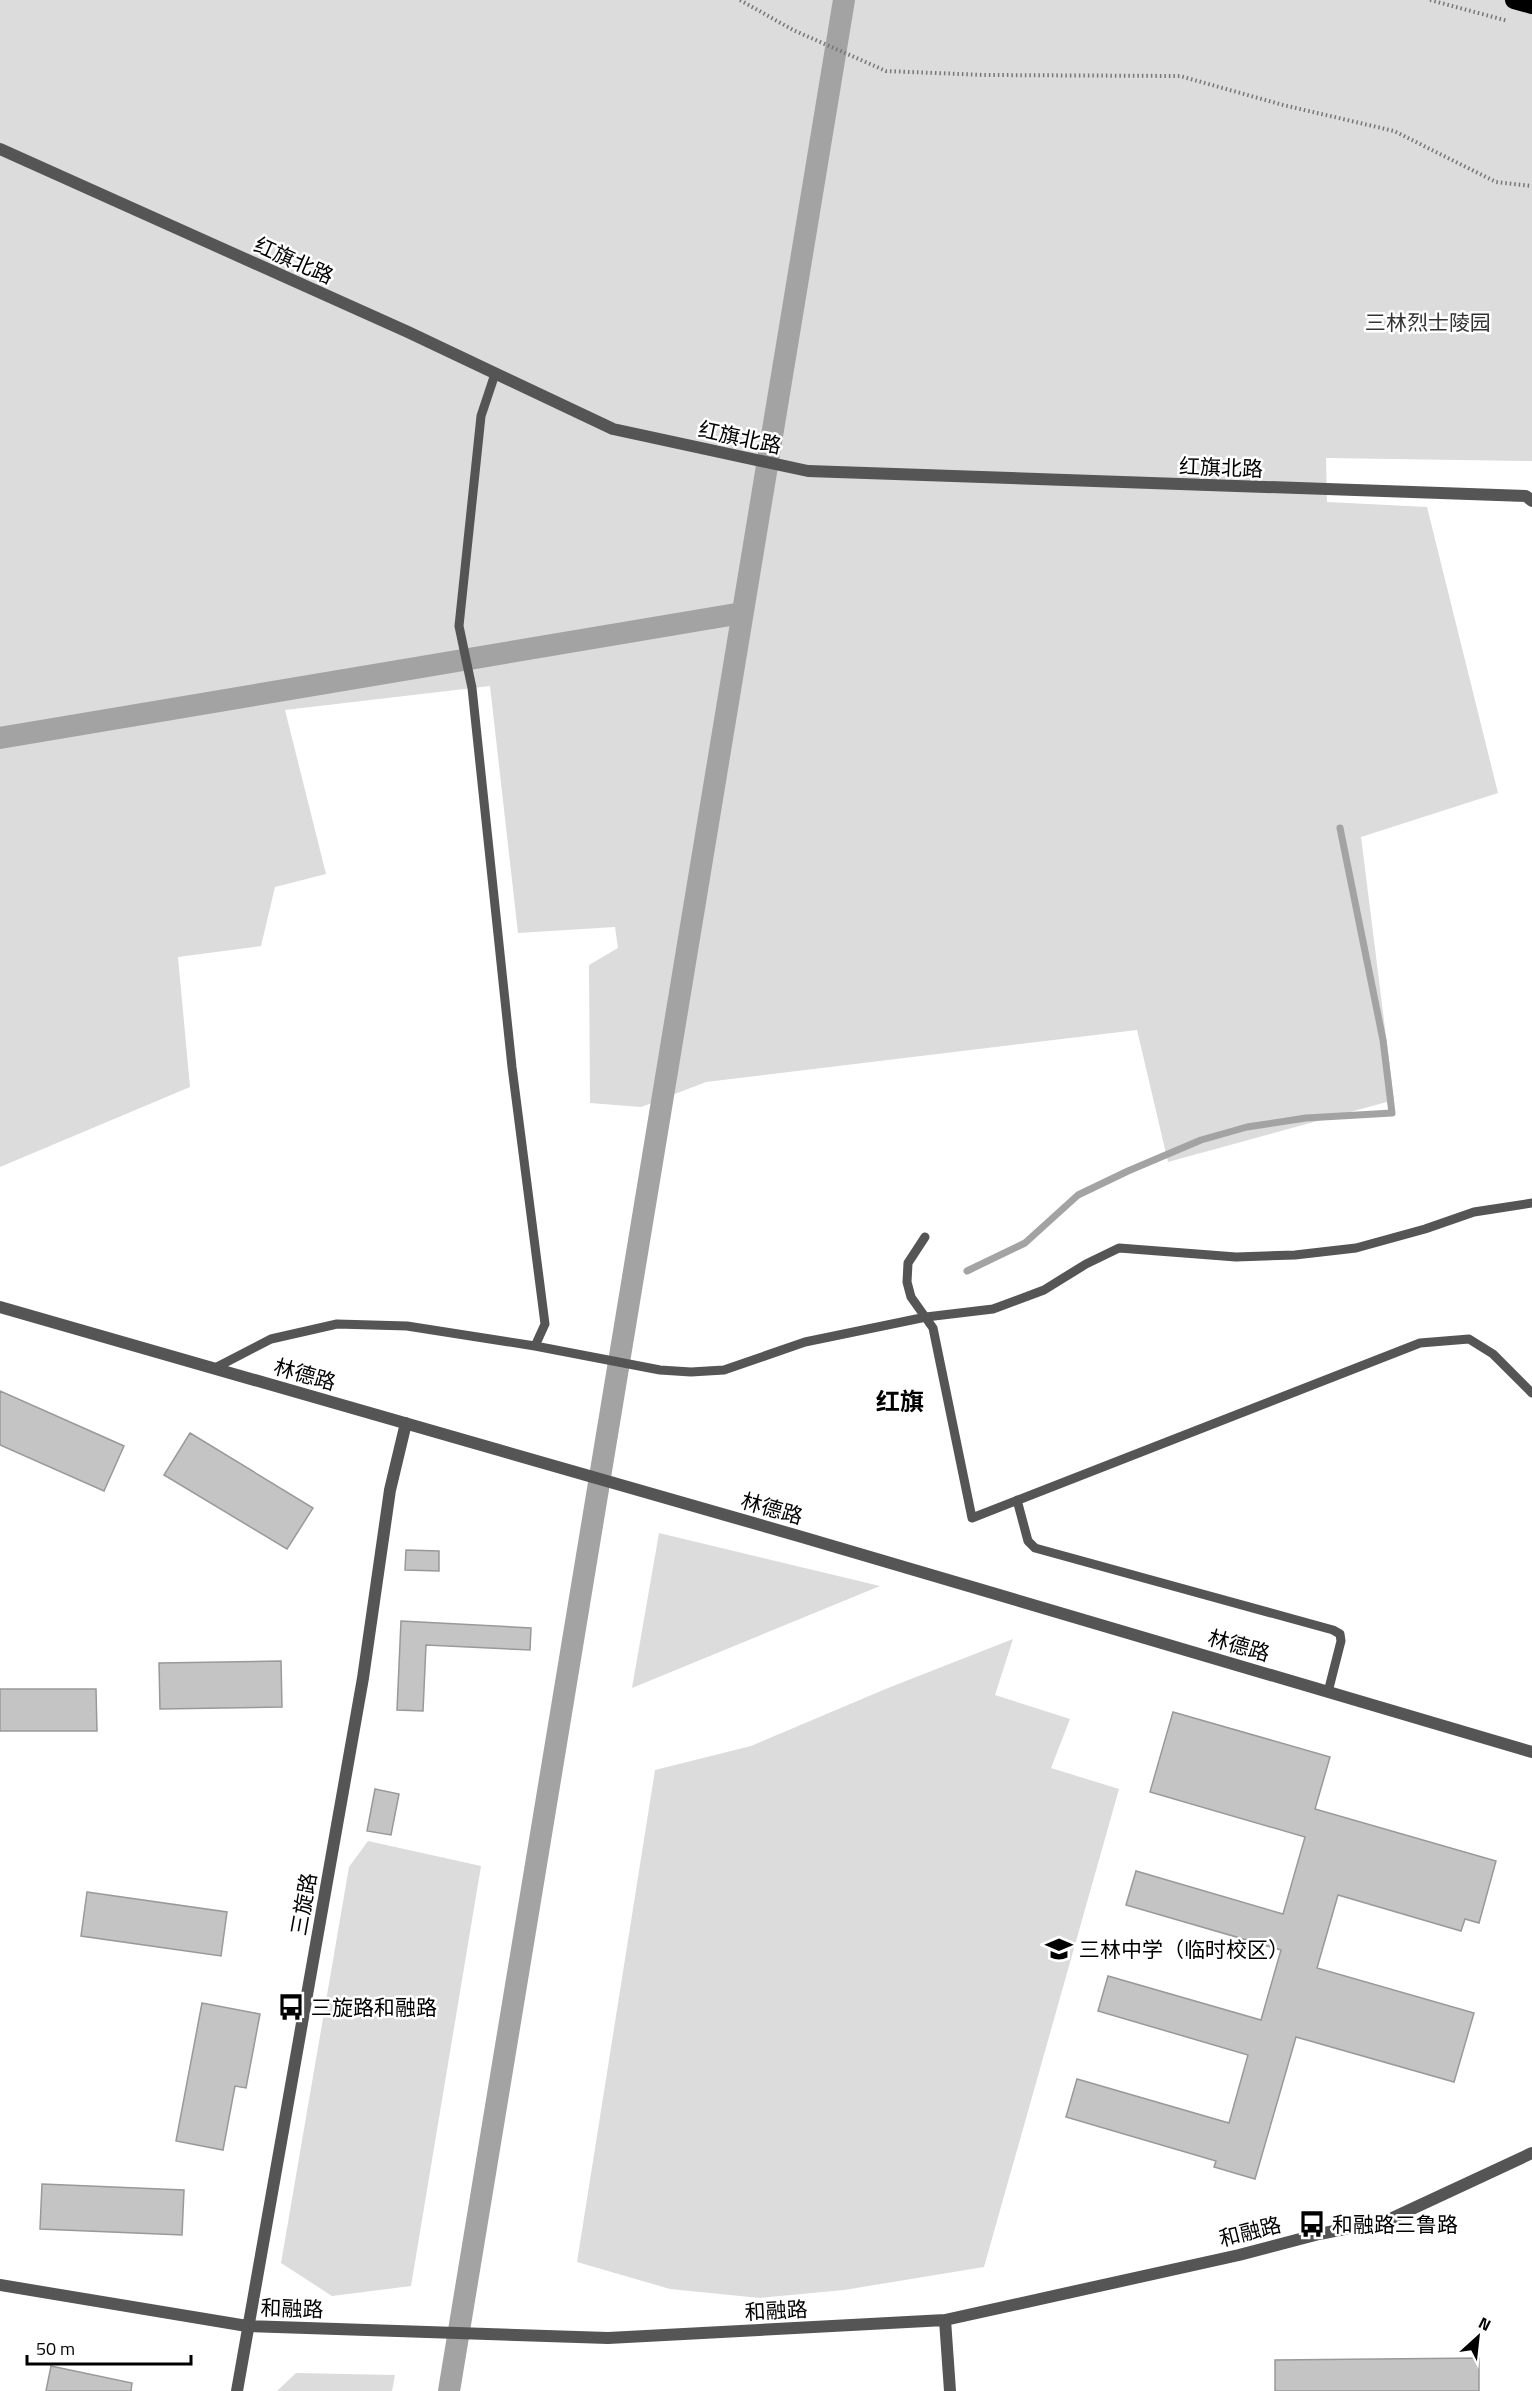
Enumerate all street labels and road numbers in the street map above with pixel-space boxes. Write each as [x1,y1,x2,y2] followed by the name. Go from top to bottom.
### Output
[249,228,339,292] street label: 红旗北路
[696,413,784,461] street label: 红旗北路
[1178,450,1264,484] street label: 红旗北路
[270,1350,340,1398] street label: 林德路
[737,1484,807,1532] street label: 林德路
[1204,1621,1274,1669] street label: 林德路
[282,1870,324,1938] street label: 三旋路
[1216,2208,1284,2254] street label: 和融路
[260,2291,324,2325] street label: 和融路
[744,2292,808,2328] street label: 和融路

